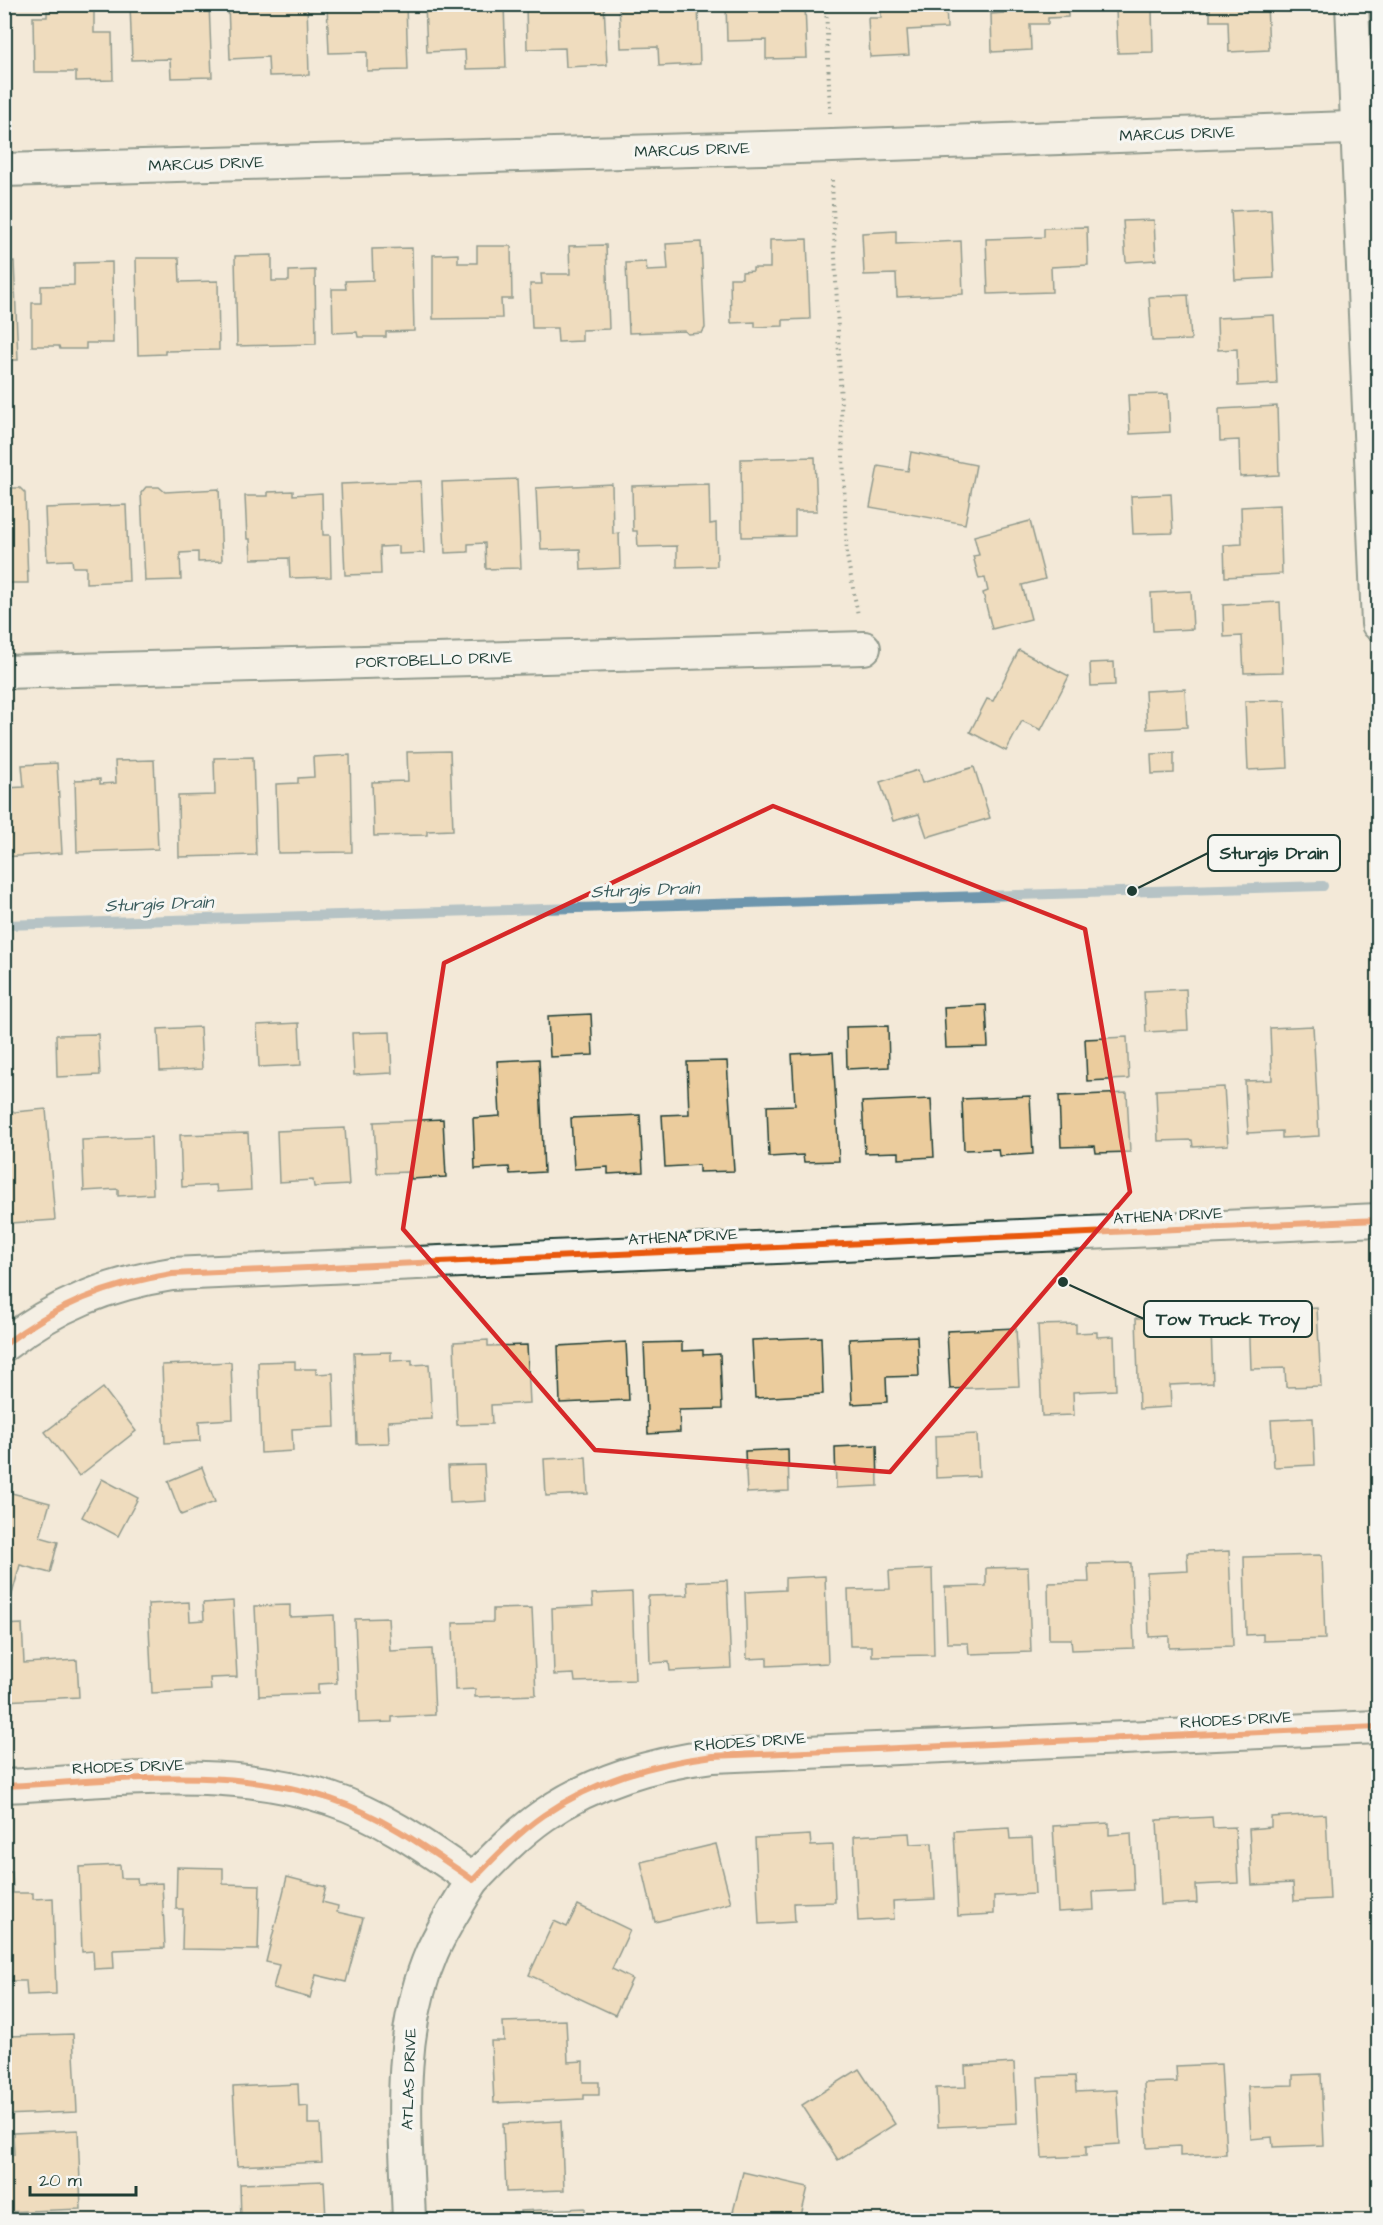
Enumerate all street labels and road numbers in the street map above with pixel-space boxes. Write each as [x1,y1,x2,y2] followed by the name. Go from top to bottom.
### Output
[1119,121,1236,147] street label: MARCUS DRIVE
[634,137,751,163] street label: MARCUS DRIVE
[148,151,265,177] street label: MARCUS DRIVE
[355,646,513,674] street label: PORTOBELLO DRIVE
[1113,1202,1224,1230] street label: ATHENA DRIVE
[628,1223,739,1251] street label: ATHENA DRIVE
[1179,1706,1293,1734] street label: RHODES DRIVE
[693,1727,807,1757] street label: RHODES DRIVE
[72,1754,185,1780] street label: RHODES DRIVE
[396,2027,422,2130] street label: ATLAS DRIVE

